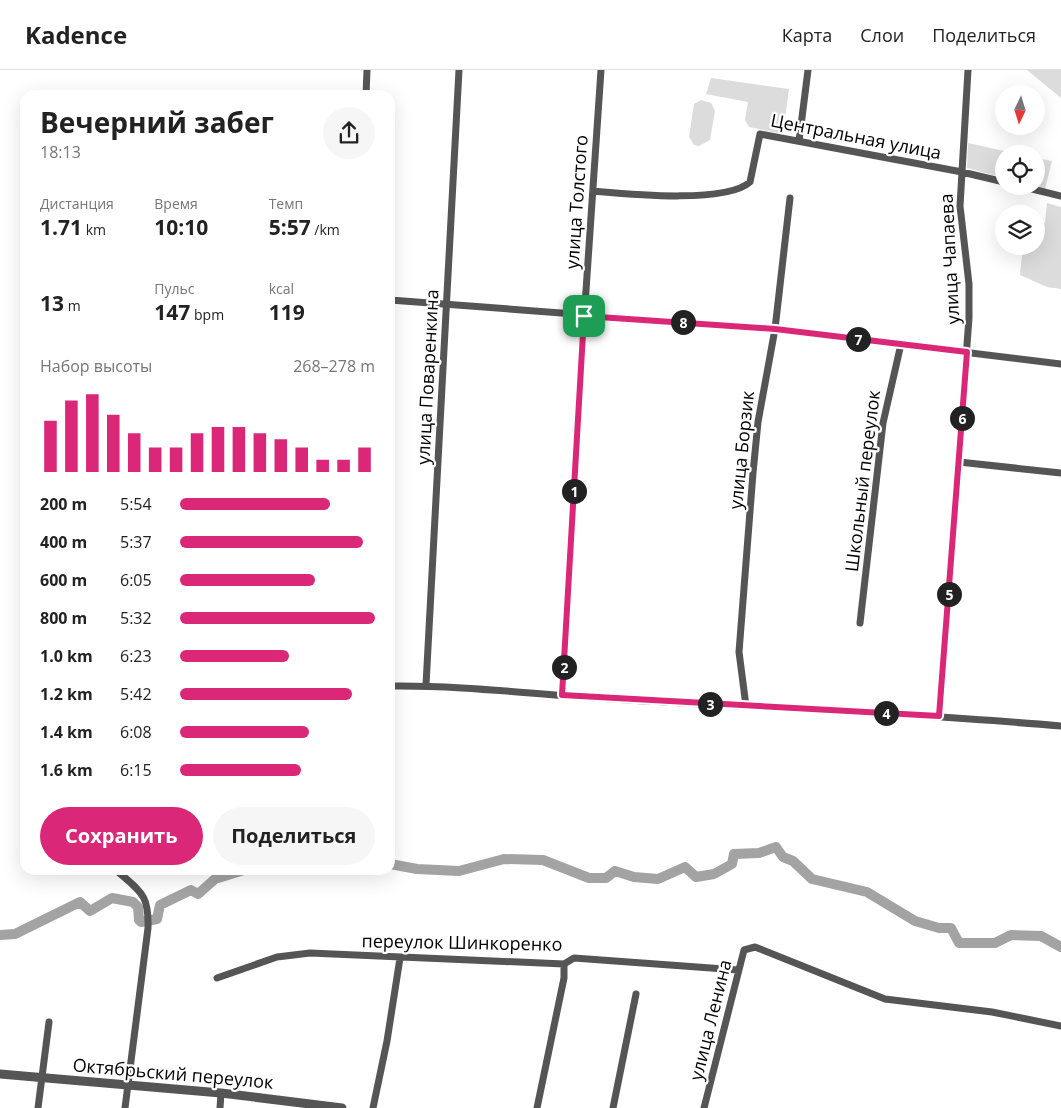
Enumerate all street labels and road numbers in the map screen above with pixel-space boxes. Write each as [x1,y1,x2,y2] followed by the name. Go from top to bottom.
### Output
[769,108,944,164] street label: Центральная улица
[559,134,593,270] street label: улица Толстого
[934,193,964,325] street label: улица Чапаева
[410,289,444,465] street label: улица Поваренкина
[839,388,885,573] street label: Школьный переулок
[723,389,759,510] street label: улица Борзик
[361,928,563,956] street label: переулок Шинкоренко
[683,957,737,1083] street label: улица Ленина
[72,1052,275,1094] street label: Октябрьский переулок

